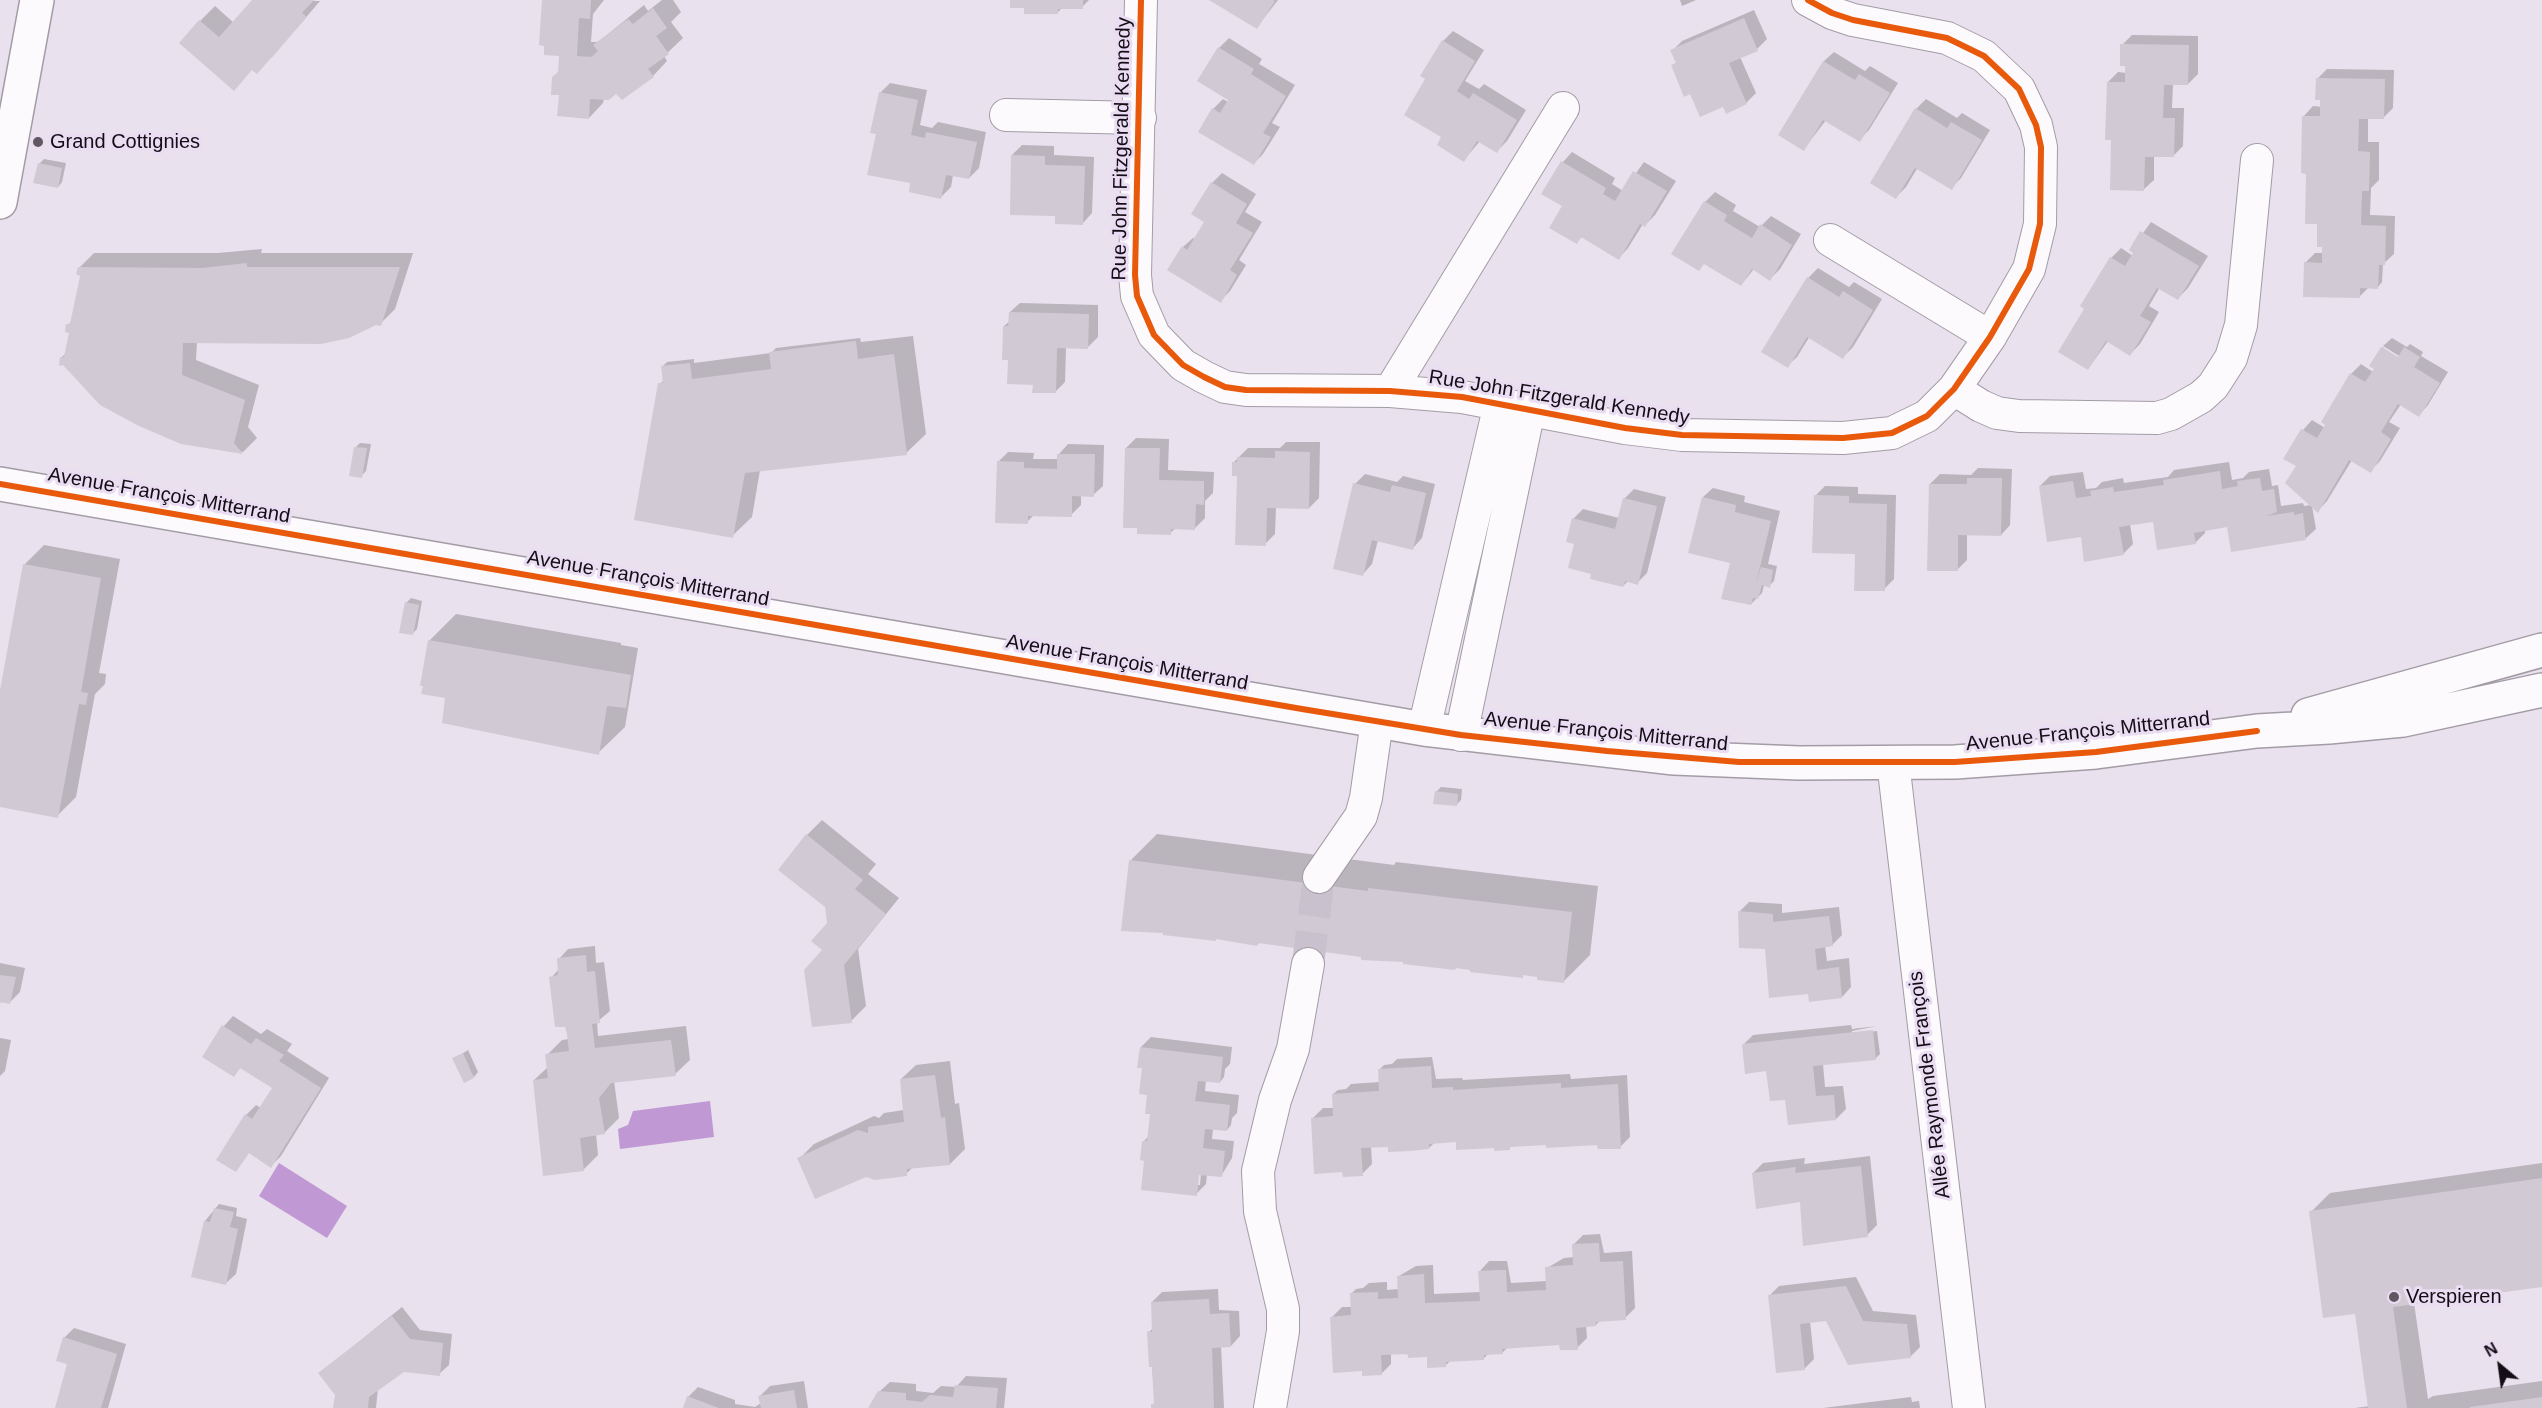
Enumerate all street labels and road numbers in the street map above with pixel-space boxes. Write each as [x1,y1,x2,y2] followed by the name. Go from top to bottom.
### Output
[1108,17,1136,281] street label: Rue John Fitzgerald Kennedy
[1427,366,1691,430] street label: Rue John Fitzgerald Kennedy
[46,463,292,529] street label: Avenue François Mitterrand
[525,546,771,612] street label: Avenue François Mitterrand
[1004,630,1250,696] street label: Avenue François Mitterrand
[1483,707,1729,757] street label: Avenue François Mitterrand
[1965,707,2211,757] street label: Avenue François Mitterrand
[1904,970,1956,1200] street label: Allée Raymonde François

